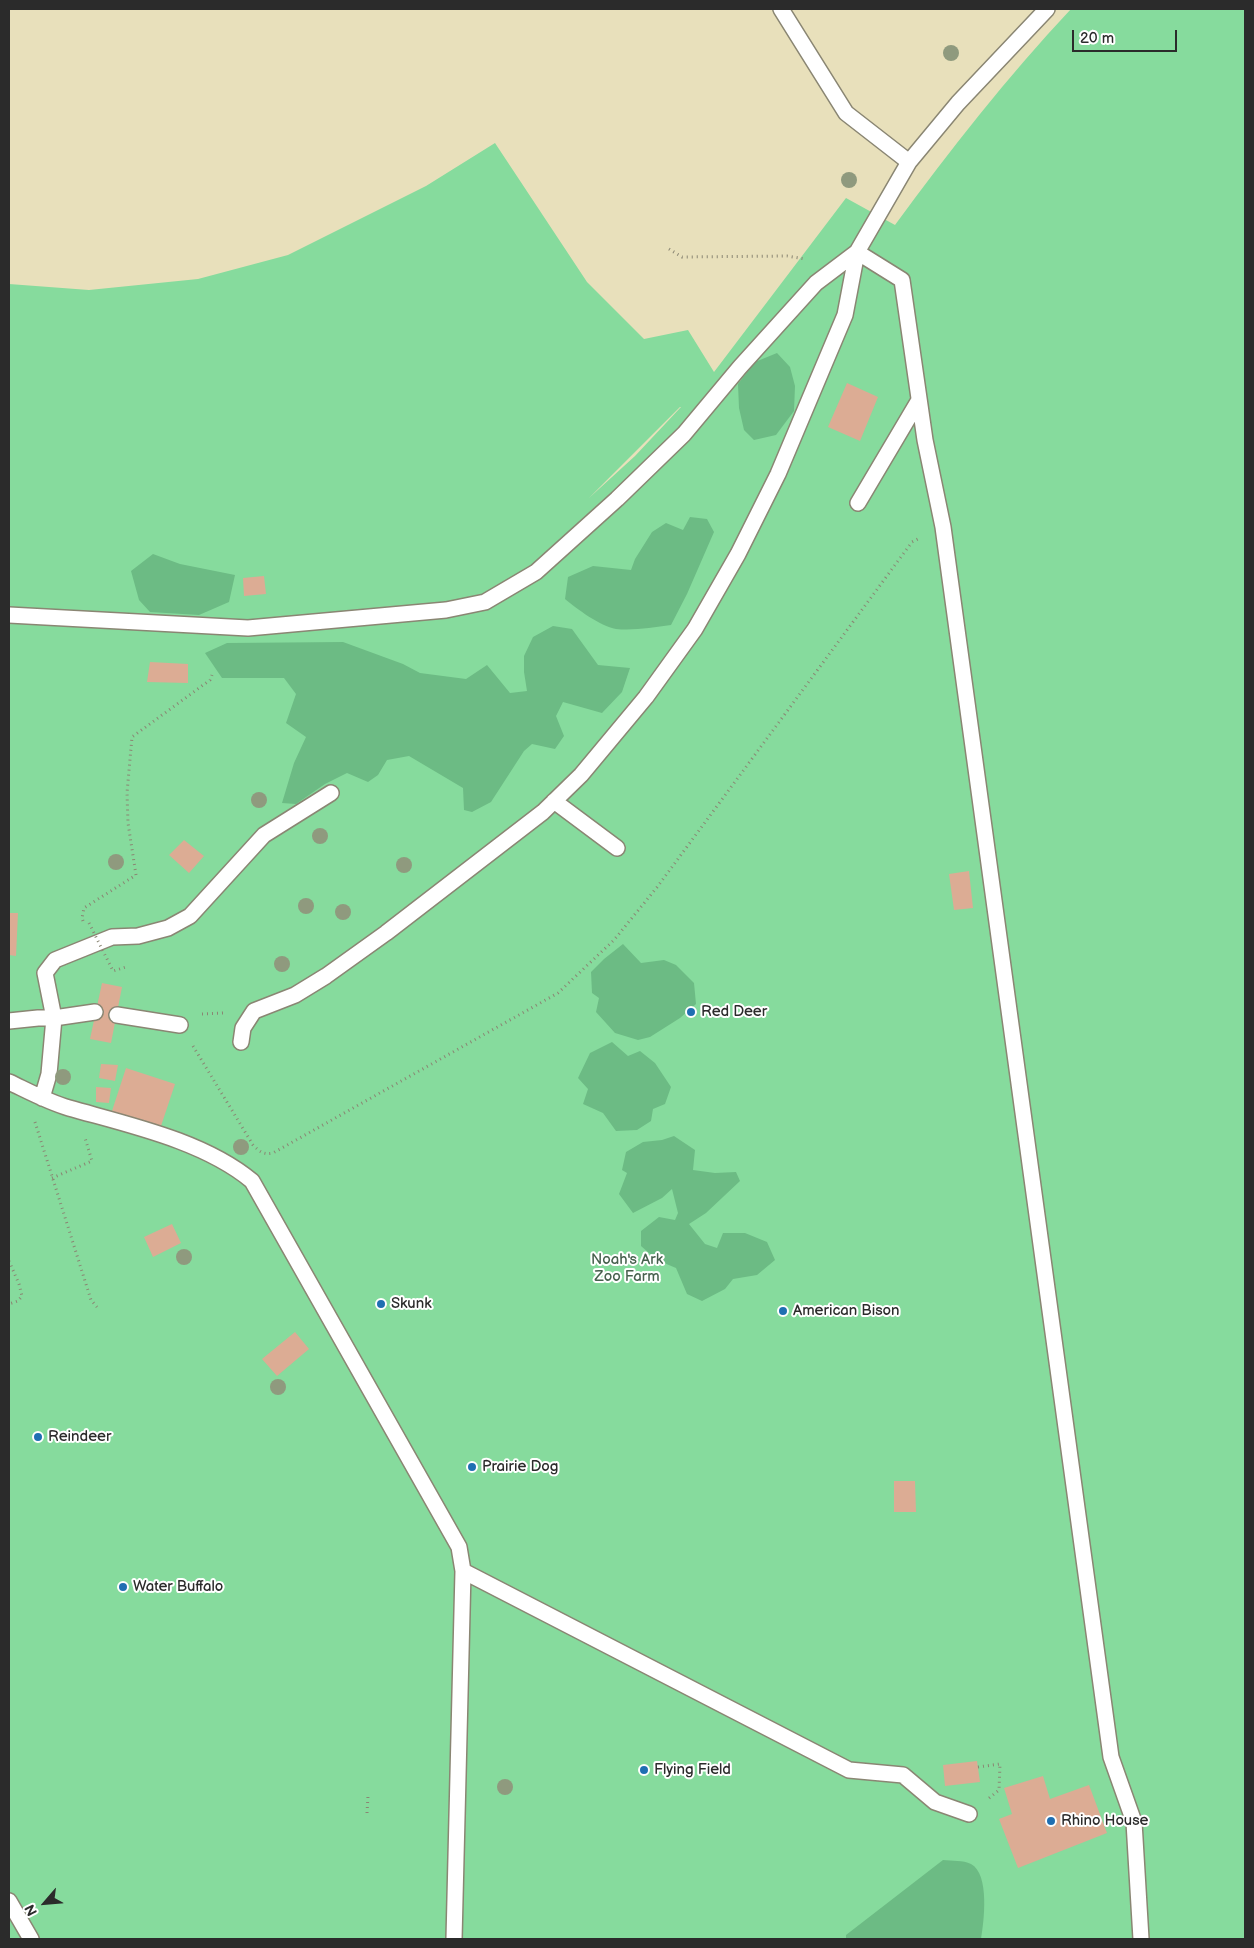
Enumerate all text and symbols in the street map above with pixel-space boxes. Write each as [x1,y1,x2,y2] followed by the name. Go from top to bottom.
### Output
[1074,20,1179,52] scale bar
[1080,29,1114,48] text: 20 m
[701,1003,767,1021] place label: Red Deer
[685,1006,697,1018] marker: Red Deer
[591,1251,663,1286] park label: Noah's Ark Zoo Farm
[391,1295,431,1313] place label: Skunk
[375,1298,387,1310] marker: Skunk
[793,1302,900,1320] place label: American Bison
[777,1305,789,1317] marker: American Bison
[48,1428,111,1446] place label: Reindeer
[32,1431,44,1443] marker: Reindeer
[482,1458,558,1476] place label: Prairie Dog
[466,1461,478,1473] marker: Prairie Dog
[133,1578,223,1596] place label: Water Buffalo
[117,1581,129,1593] marker: Water Buffalo
[654,1761,731,1779] place label: Flying Field
[638,1764,650,1776] marker: Flying Field
[1061,1812,1149,1830] place label: Rhino House
[1045,1815,1057,1827] marker: Rhino House
[20,1878,70,1928] north arrow
[21,1902,41,1919] text: N

